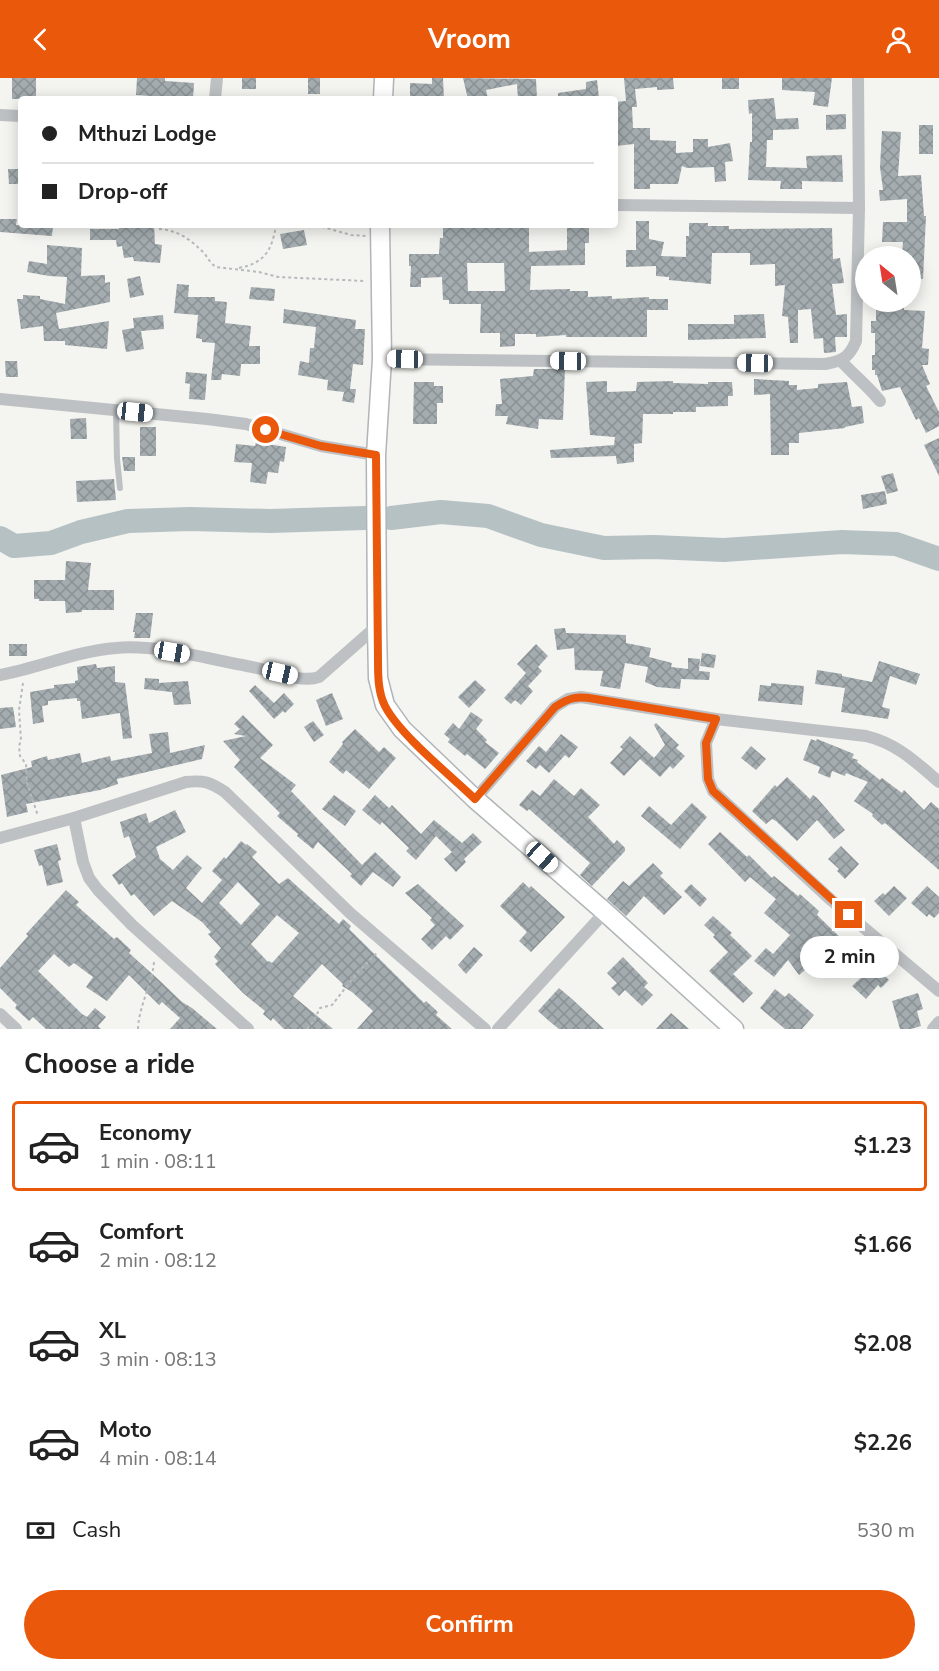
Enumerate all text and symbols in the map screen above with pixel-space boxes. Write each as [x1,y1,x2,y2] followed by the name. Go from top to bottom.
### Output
[428,21,511,58] text: Vroom
[24,23,57,56] icon: back
[882,23,915,56] icon: person
[78,119,216,149] text: Mthuzi Lodge
[78,177,167,207] text: Drop-off
[855,246,921,312] north arrow
[855,246,921,312] map controls
[387,350,423,368] car
[550,352,586,370] car
[737,354,773,372] car
[116,401,154,423] car
[252,416,279,443] route start
[153,640,191,664] car
[260,660,300,686] car
[523,838,561,876] car
[835,901,862,928] route end
[800,936,898,978] callout: 2 min
[824,943,875,970] text: 2 min
[24,1046,195,1083] text: Choose a ride
[99,1118,191,1148] text: Economy
[27,1119,81,1173] icon: car
[854,1131,912,1161] text: $1.23
[99,1148,217,1175] text: 1 min · 08:11
[99,1217,183,1247] text: Comfort
[27,1218,81,1272] icon: car
[854,1230,912,1260] text: $1.66
[99,1247,217,1274] text: 2 min · 08:12
[99,1316,126,1346] text: XL
[27,1317,81,1371] icon: car
[854,1329,912,1359] text: $2.08
[99,1346,217,1373] text: 3 min · 08:13
[99,1415,152,1445] text: Moto
[27,1416,81,1470] icon: car
[854,1428,912,1458] text: $2.26
[99,1445,217,1472] text: 4 min · 08:14
[24,1514,57,1547] icon: cash
[72,1515,121,1545] text: Cash
[857,1517,915,1544] text: 530 m
[24,1590,915,1659] button: Confirm

